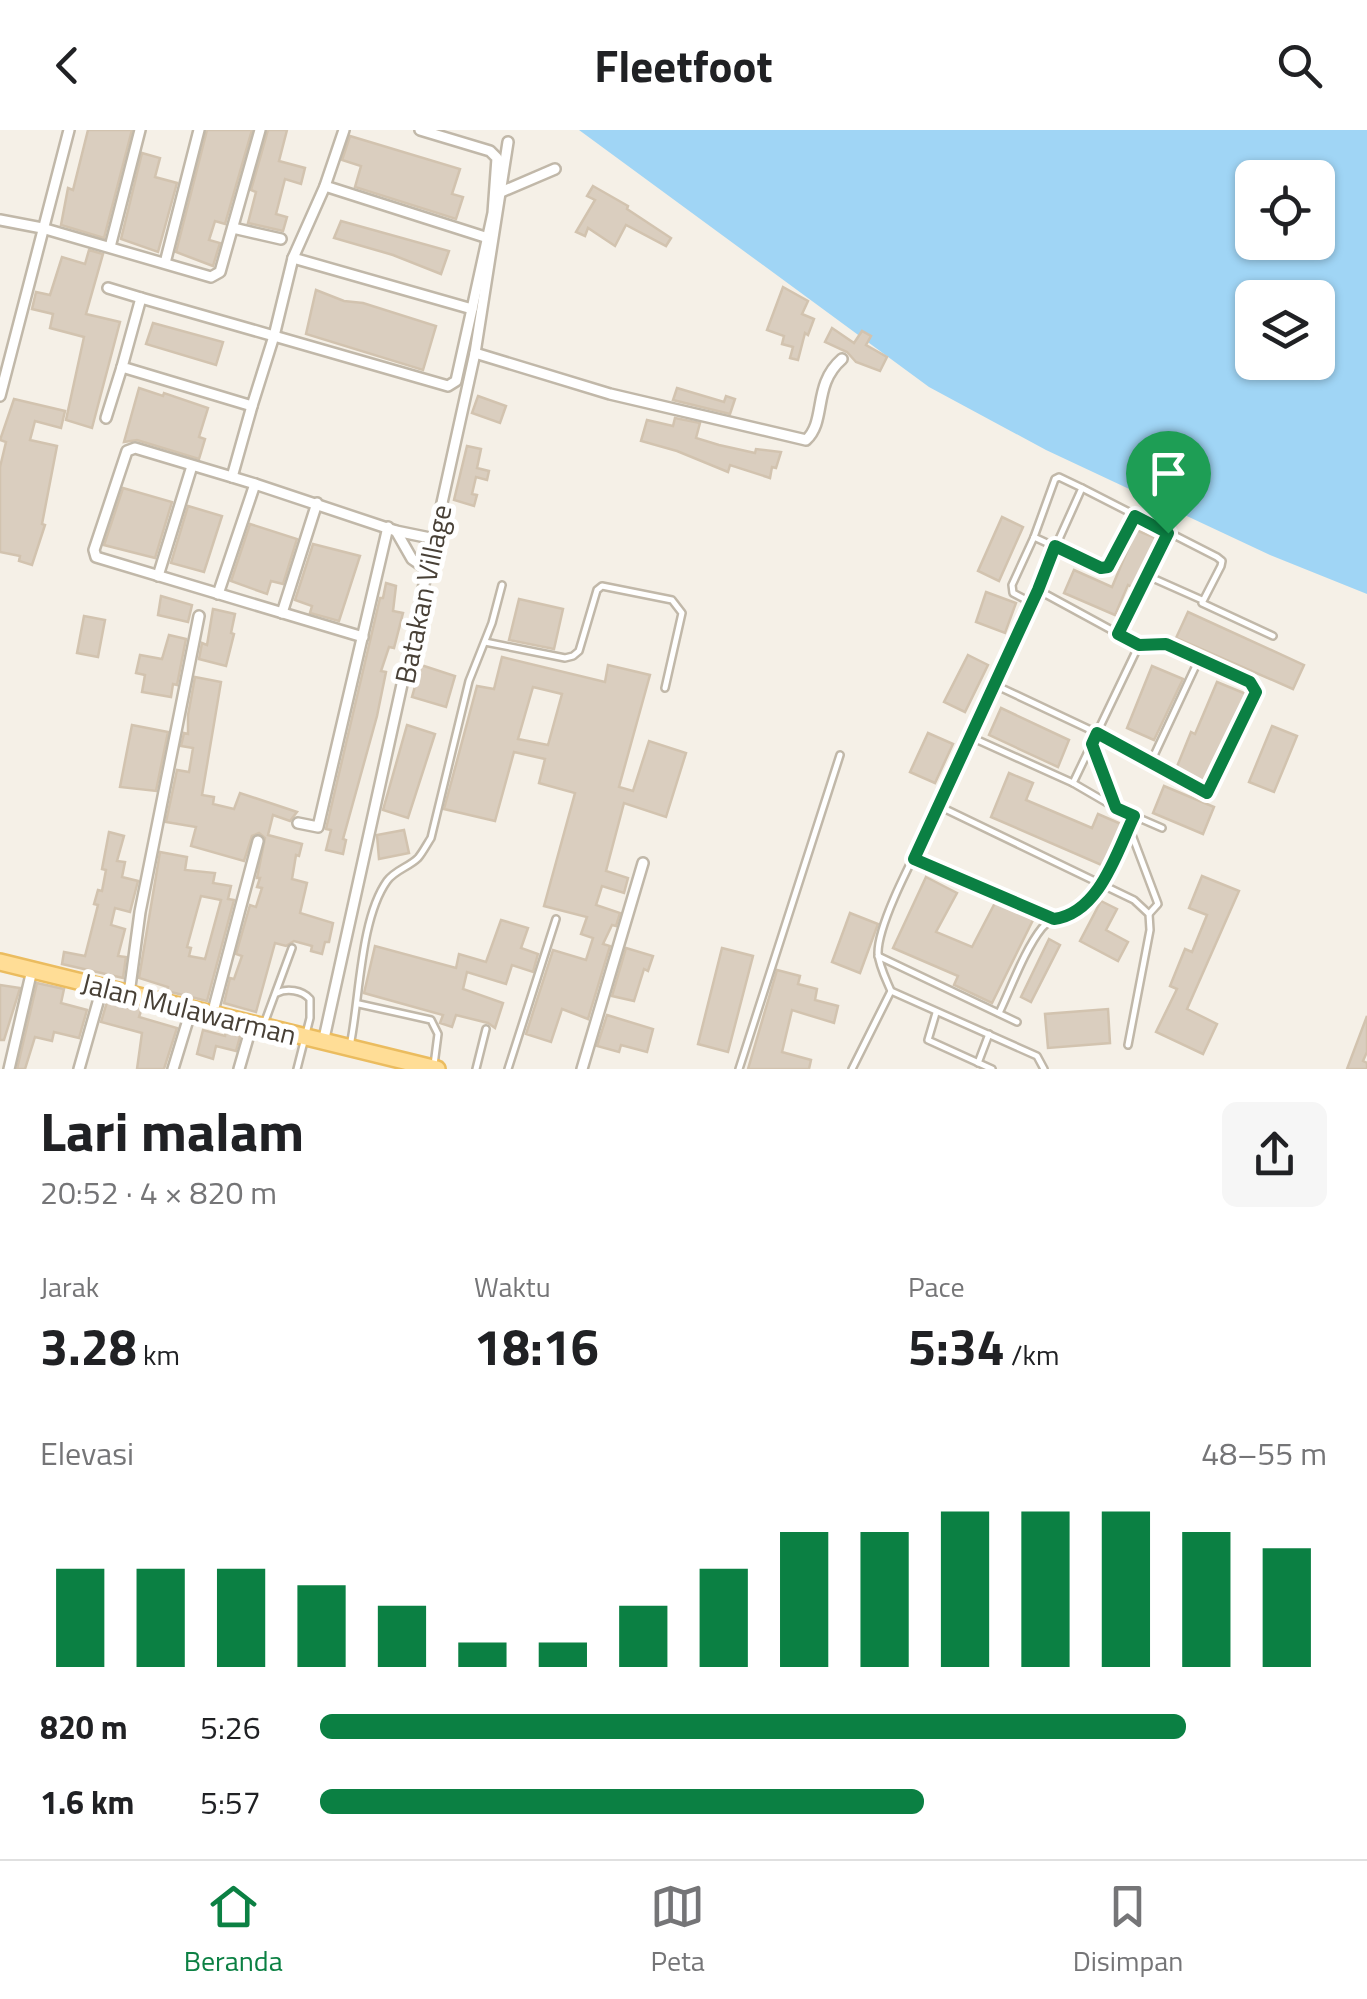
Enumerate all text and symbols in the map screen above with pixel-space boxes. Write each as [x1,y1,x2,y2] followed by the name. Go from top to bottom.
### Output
[594,31,773,99] text: Fleetfoot
[40,38,95,93] icon: back
[1272,38,1327,93] icon: search
[1235,160,1335,380] map controls
[1235,160,1335,260] button: locate
[1235,280,1335,380] button: layers
[1126,431,1211,534] pin
[1141,446,1196,501] icon: arrive
[383,501,462,687] street label: Batakan Village
[77,961,301,1056] street label: Jalan Mulawarman
[40,1089,304,1172] text: Lari malam
[1222,1102,1327,1207] button: share
[40,1168,277,1216] text: 20:52 · 4 × 820 m
[40,1265,99,1308] text: Jarak
[474,1265,551,1308] text: Waktu
[908,1265,965,1308] text: Pace
[40,1308,137,1384] text: 3.28
[474,1308,599,1384] text: 18:16
[908,1308,1005,1384] text: 5:34
[137,1333,180,1376] text: km
[1005,1333,1059,1376] text: /km
[40,1429,134,1477] text: Elevasi
[1201,1429,1327,1477] text: 48–55 m
[40,1703,128,1751] text: 820 m
[200,1703,261,1751] text: 5:26
[40,1778,134,1826] text: 1.6 km
[200,1778,261,1826] text: 5:57
[184,1879,283,1982] tab: Beranda
[650,1879,705,1982] tab: Peta
[1073,1879,1183,1982] tab: Disimpan

